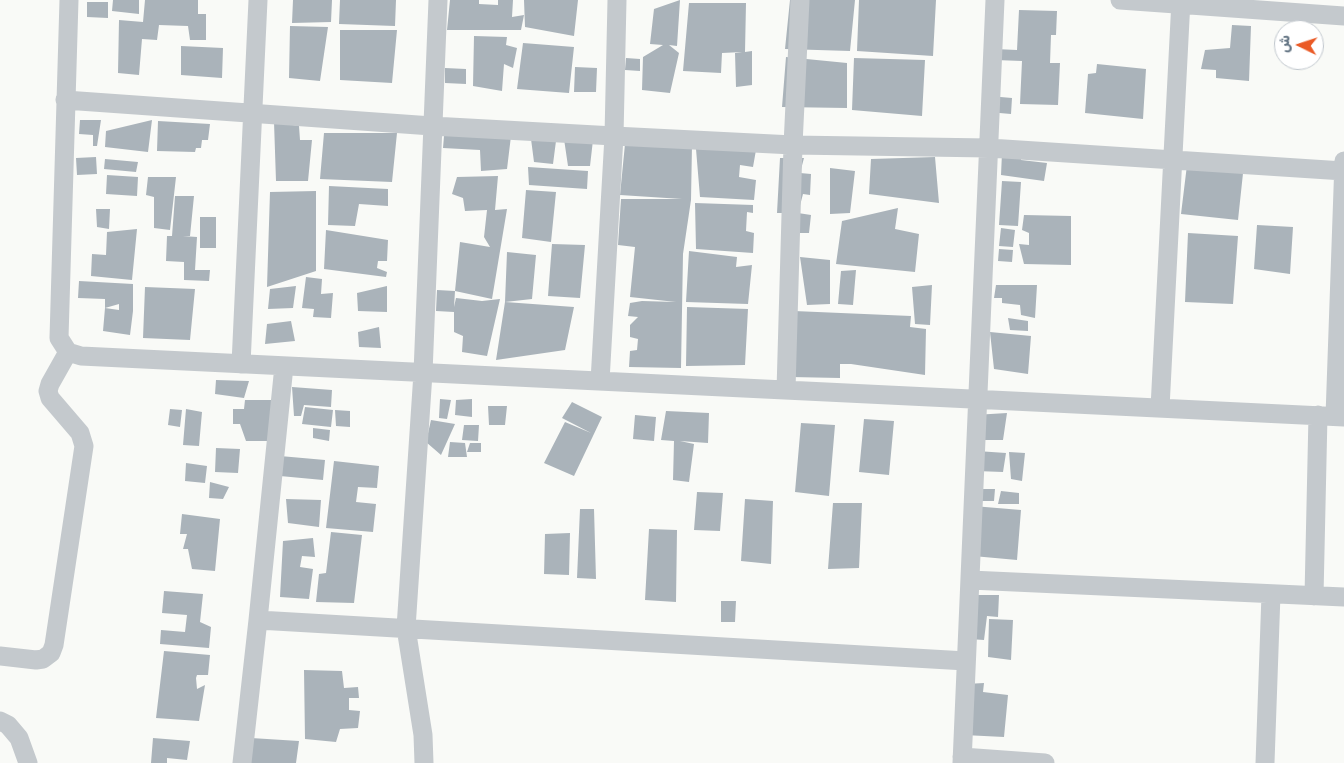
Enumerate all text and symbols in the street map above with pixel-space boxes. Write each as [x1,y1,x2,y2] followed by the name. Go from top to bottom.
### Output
[1274,20,1324,70] north arrow
[1275,35,1294,53] text: ش

